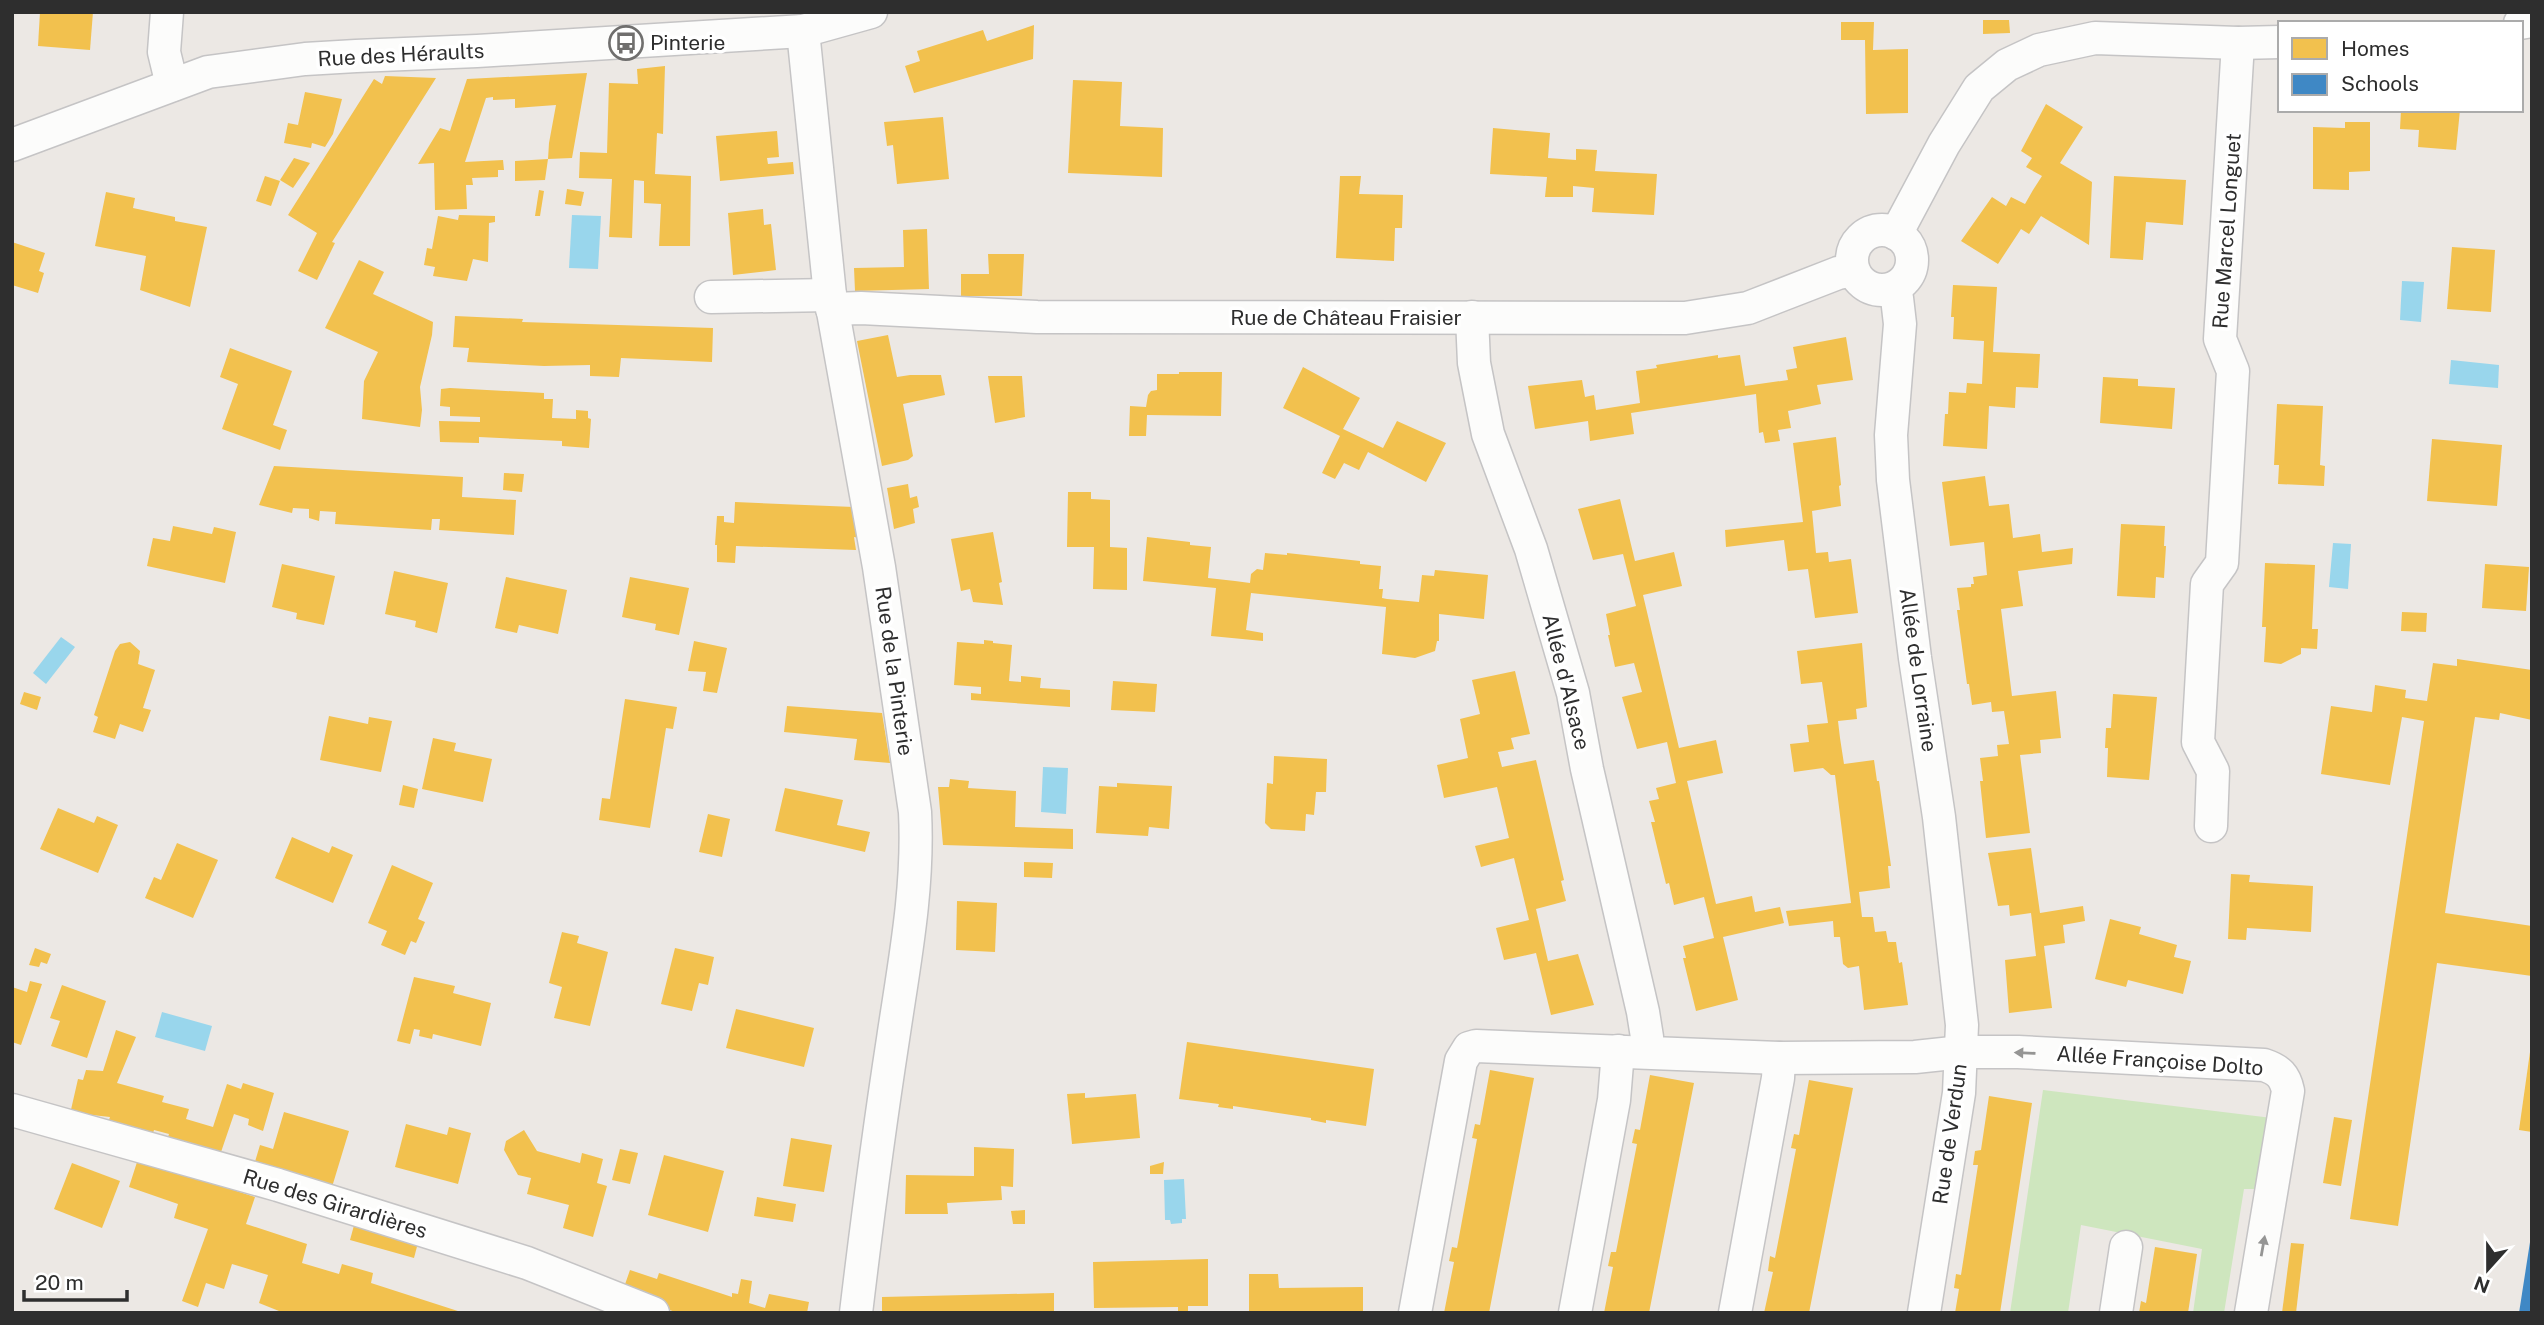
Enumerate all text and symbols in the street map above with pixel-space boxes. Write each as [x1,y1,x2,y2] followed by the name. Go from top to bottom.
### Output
[2278,21,2523,112] legend
[607,24,645,62] bus stop icon: Pinterie
[650,30,725,55] place label: Pinterie
[2341,36,2409,61] text: Homes
[317,38,485,71] street label: Rue des Héraults
[2341,71,2419,96] text: Schools
[2207,132,2246,330] street label: Rue Marcel Longuet
[1230,305,1462,330] street label: Rue de Château Fraisier
[870,585,919,757] street label: Rue de la Pinterie
[1895,586,1942,753] street label: Allée de Lorraine
[1538,611,1595,752] street label: Allée d'Alsace
[2056,1041,2264,1080] street label: Allée Françoise Dolto
[2014,1047,2036,1058] one-way arrow
[1927,1062,1972,1206] street label: Rue de Verdun
[240,1164,430,1243] street label: Rue des Girardières
[2258,1234,2269,1256] one-way arrow
[2453,1234,2523,1304] north arrow
[24,1258,128,1302] scale bar
[35,1270,84,1295] text: 20 m
[2471,1272,2493,1298] text: N

